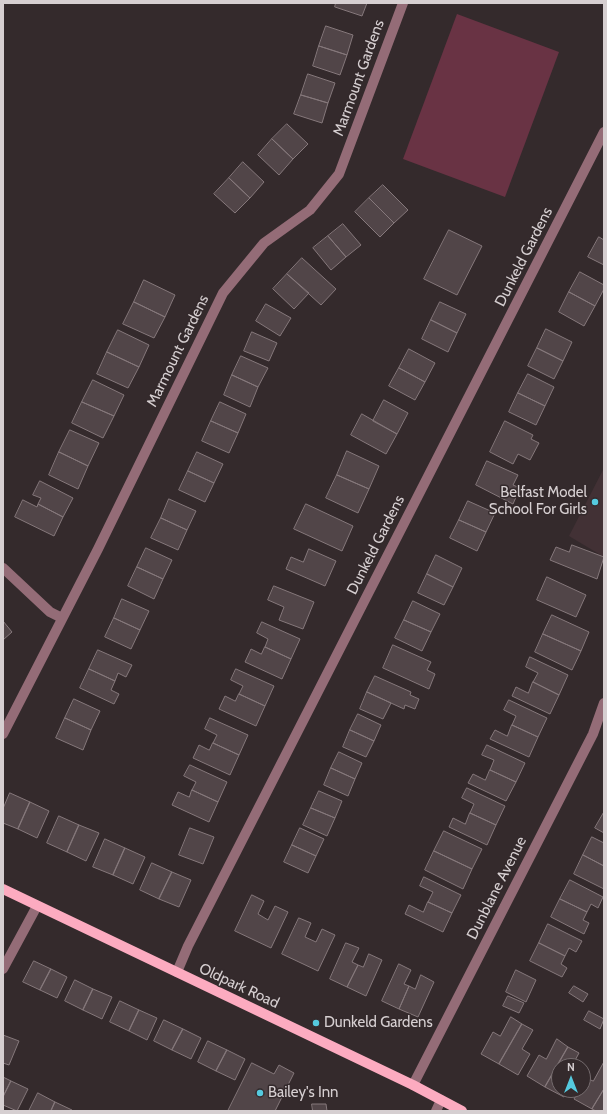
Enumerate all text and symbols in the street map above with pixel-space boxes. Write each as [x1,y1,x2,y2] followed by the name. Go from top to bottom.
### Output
[330,17,388,139] street label: Marmount Gardens
[491,204,557,310] street label: Dunkeld Gardens
[143,292,213,410] street label: Marmount Gardens
[489,484,587,519] place label: Belfast Model School For Girls
[343,492,409,598] street label: Dunkeld Gardens
[590,497,600,507] marker: Belfast Model School For Girls
[463,834,531,942] street label: Dunblane Avenue
[196,960,282,1012] street label: Oldpark Road
[324,1014,433,1032] place label: Dunkeld Gardens
[311,1018,321,1028] marker: Dunkeld Gardens
[551,1058,591,1098] north arrow
[567,1060,575,1074] text: N
[268,1084,338,1102] place label: Bailey's Inn
[255,1088,265,1098] marker: Bailey's Inn

